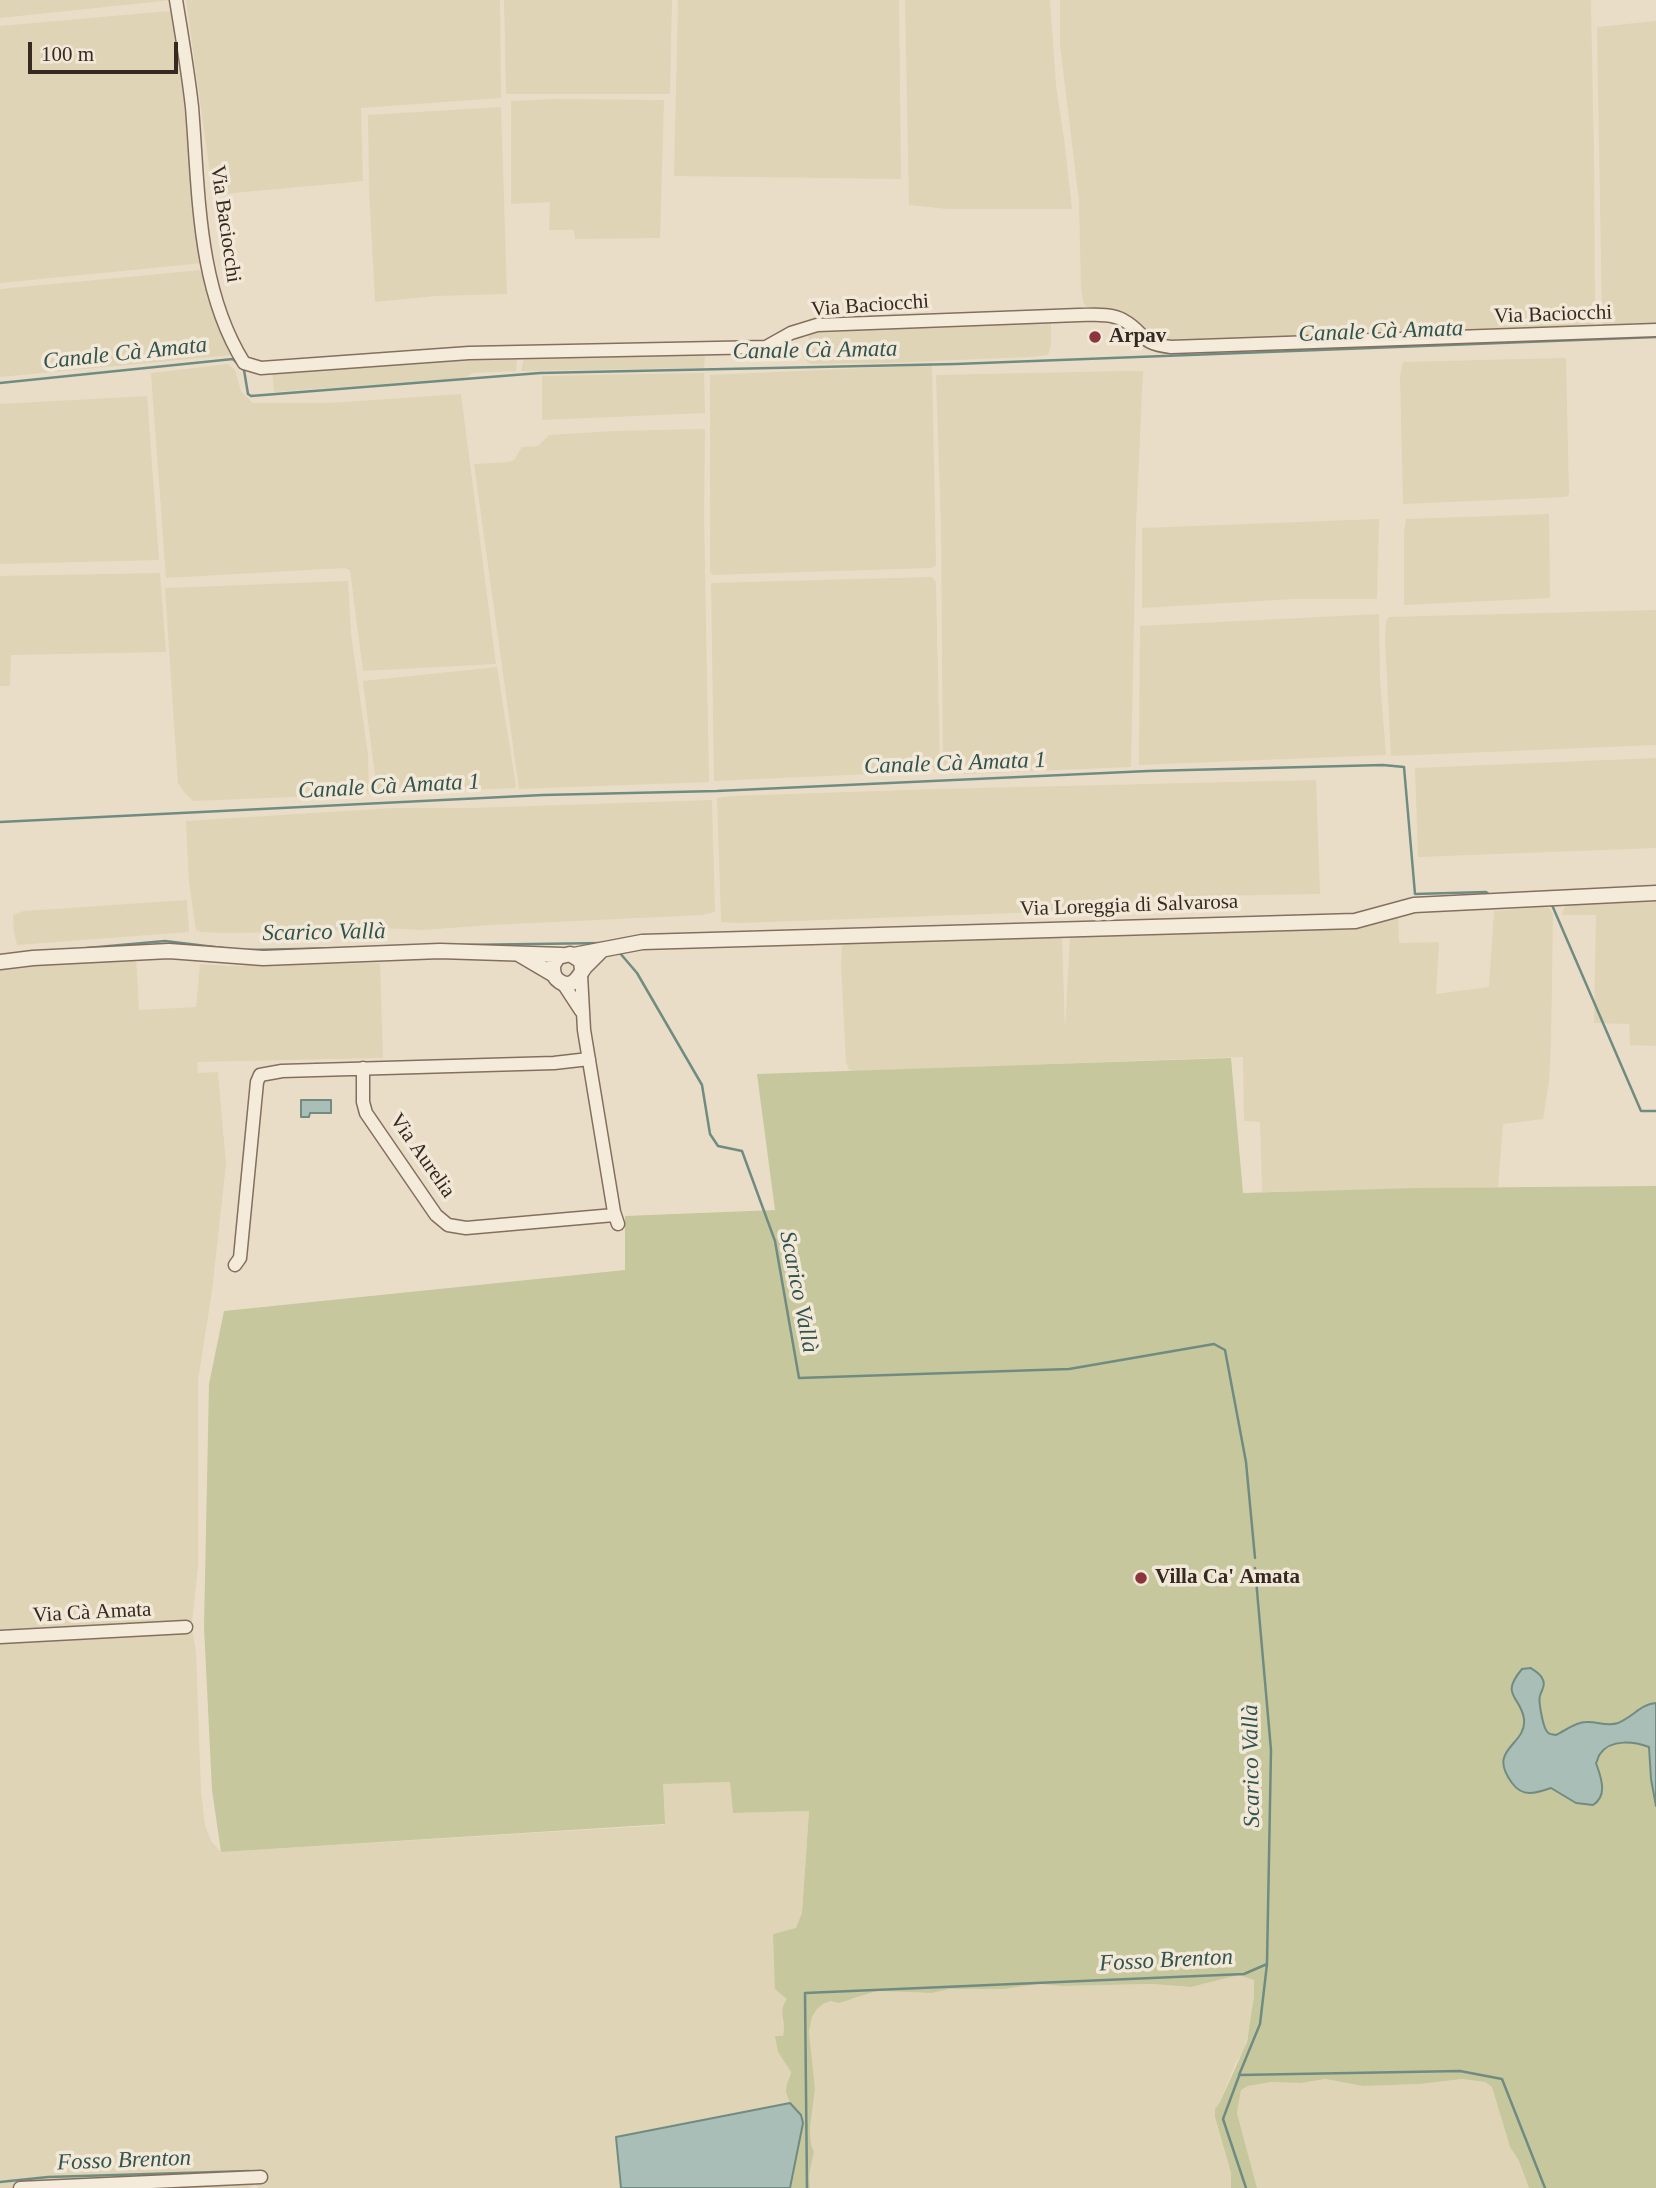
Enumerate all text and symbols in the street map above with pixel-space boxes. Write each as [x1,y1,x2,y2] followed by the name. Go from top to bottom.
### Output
[32,28,182,72] scale bar
[41,42,94,66] text: 100 m
[204,164,246,284] street label: Via Baciocchi
[810,289,930,323] street label: Via Baciocchi
[1493,300,1613,330] street label: Via Baciocchi
[1298,315,1464,349] water label: Canale Cà Amata
[1109,324,1166,350] place label: Arpav
[1087,329,1103,345] marker: Arpav
[42,332,208,376] water label: Canale Cà Amata
[732,336,898,366] water label: Canale Cà Amata
[864,747,1046,781] water label: Canale Cà Amata 1
[297,768,481,806] water label: Canale Cà Amata 1
[1019,890,1239,922] street label: Via Loreggia di Salvarosa
[262,918,386,948] water label: Scarico Vallà
[384,1109,460,1203] street label: Via Aurelia
[773,1229,823,1355] water label: Scarico Vallà
[1155,1565,1300,1591] place label: Villa Ca' Amata
[1133,1570,1149,1586] marker: Villa Ca' Amata
[32,1597,152,1629] street label: Via Cà Amata
[1237,1704,1267,1828] water label: Scarico Vallà
[1098,1944,1234,1978] water label: Fosso Brenton
[57,2145,191,2177] water label: Fosso Brenton

